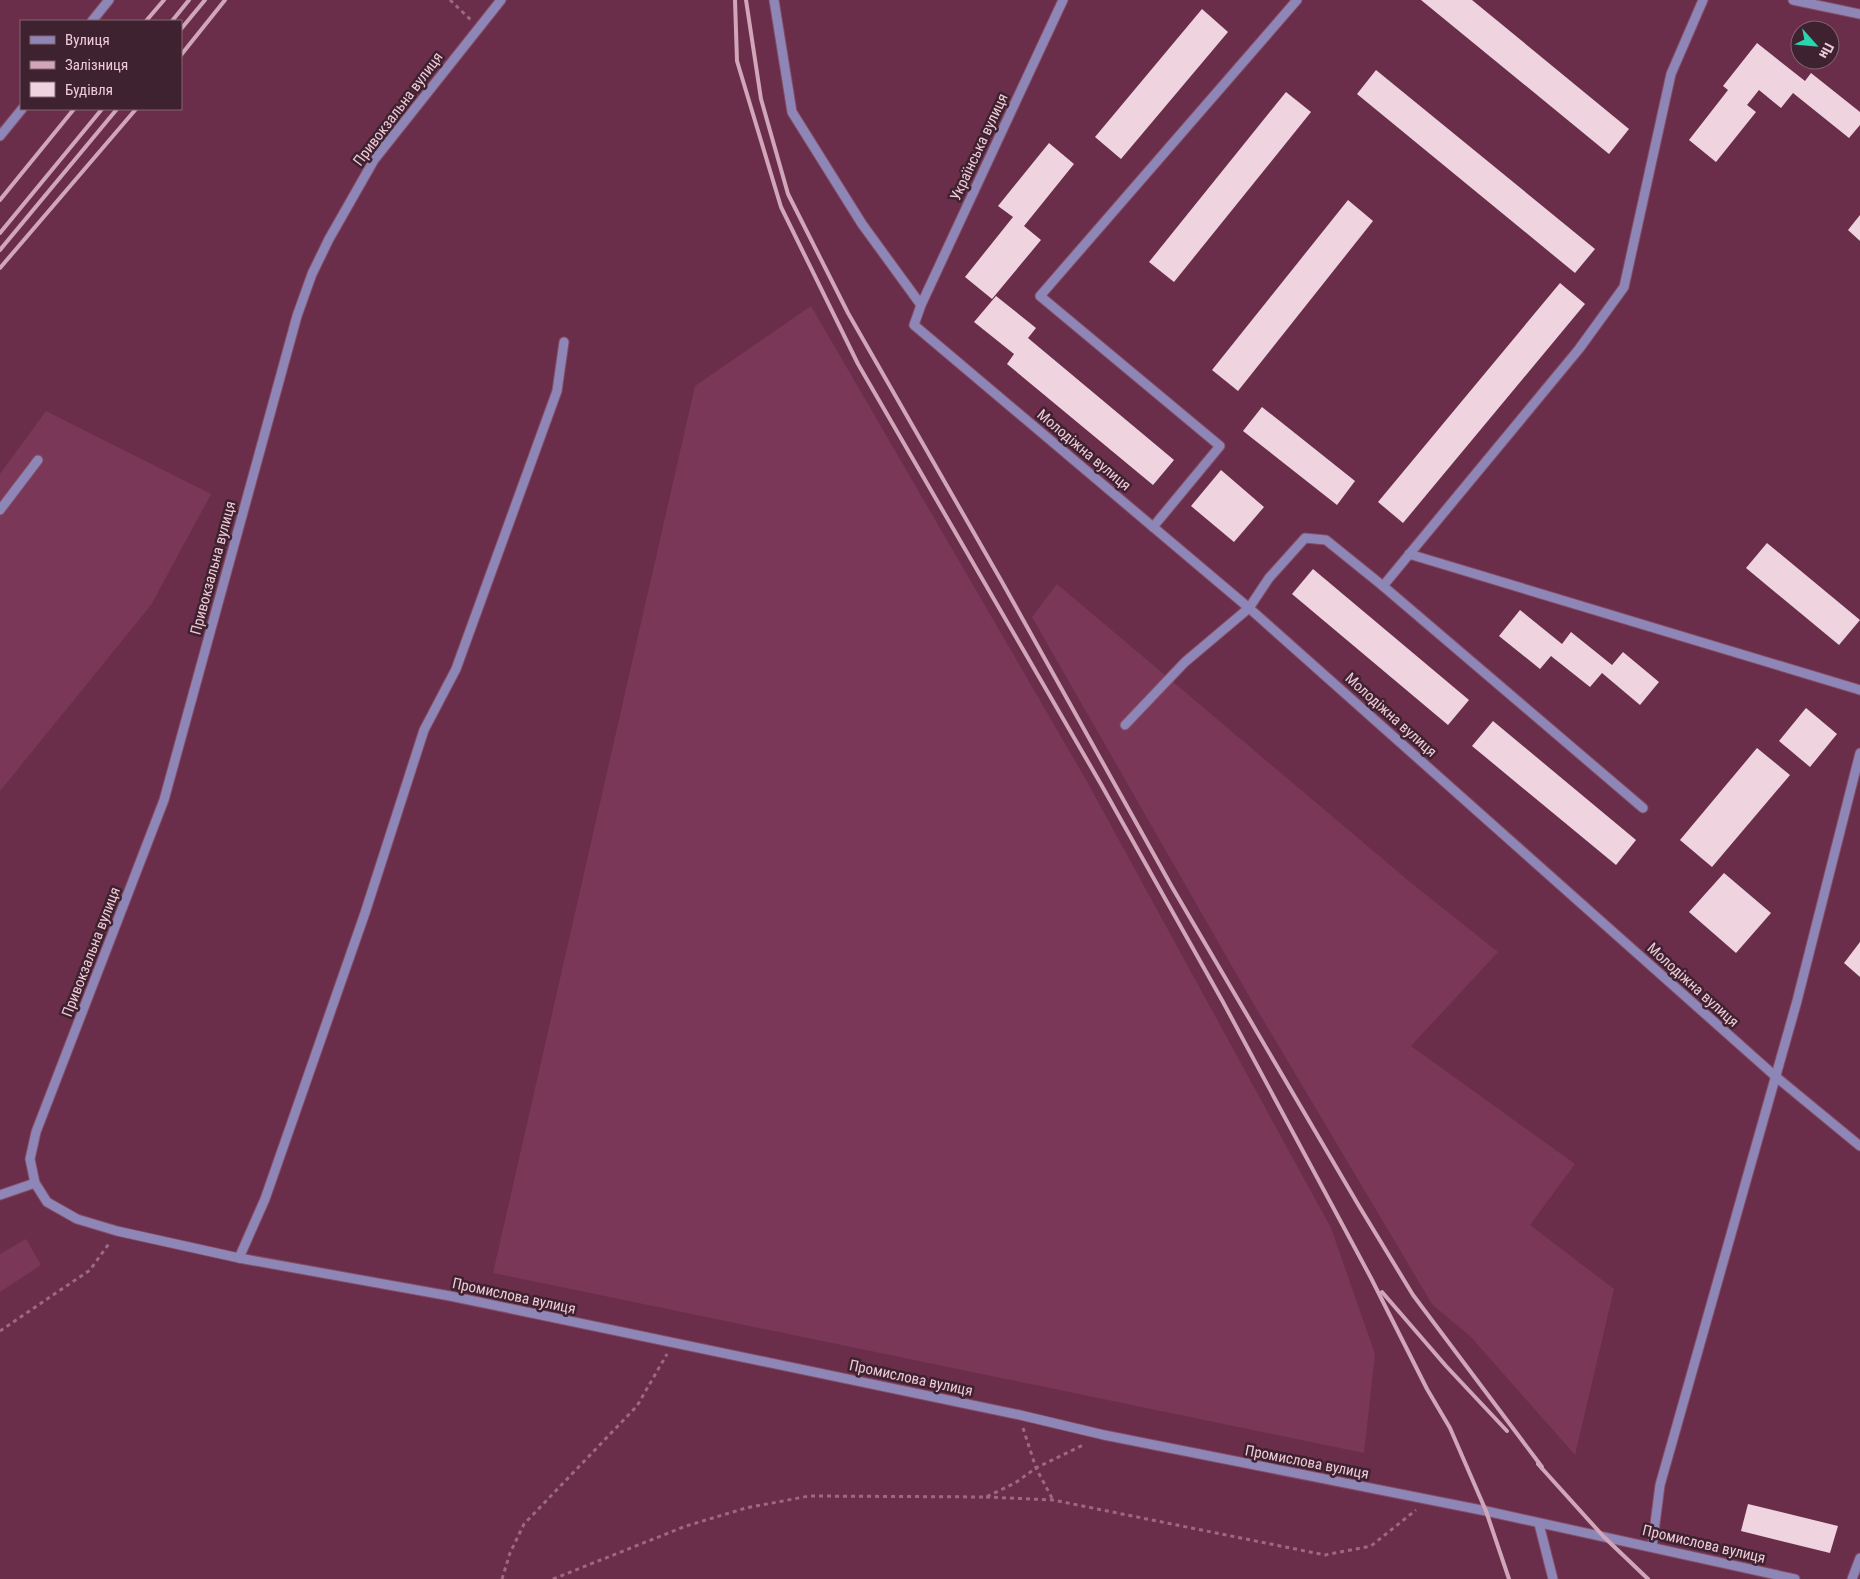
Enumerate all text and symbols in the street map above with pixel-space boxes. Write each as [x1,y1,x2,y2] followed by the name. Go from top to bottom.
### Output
[20,20,182,110] legend
[1790,20,1840,70] north arrow
[65,31,110,49] text: Вулиця
[1816,40,1837,61] text: Пн
[349,49,447,169] street label: Привокзальна вулиця
[65,56,128,74] text: Залізниця
[65,81,113,99] text: Будівля
[946,91,1012,203] street label: Українська вулиця
[1033,406,1135,494] street label: Молодіжна вулиця
[187,499,239,637] street label: Привокзальна вулиця
[1342,669,1440,761] street label: Молодіжна вулиця
[58,885,124,1019] street label: Привокзальна вулиця
[1644,939,1742,1031] street label: Молодіжна вулиця
[451,1274,577,1318] street label: Промислова вулиця
[848,1356,974,1400] street label: Промислова вулиця
[1244,1441,1370,1483] street label: Промислова вулиця
[1641,1521,1767,1567] street label: Промислова вулиця

